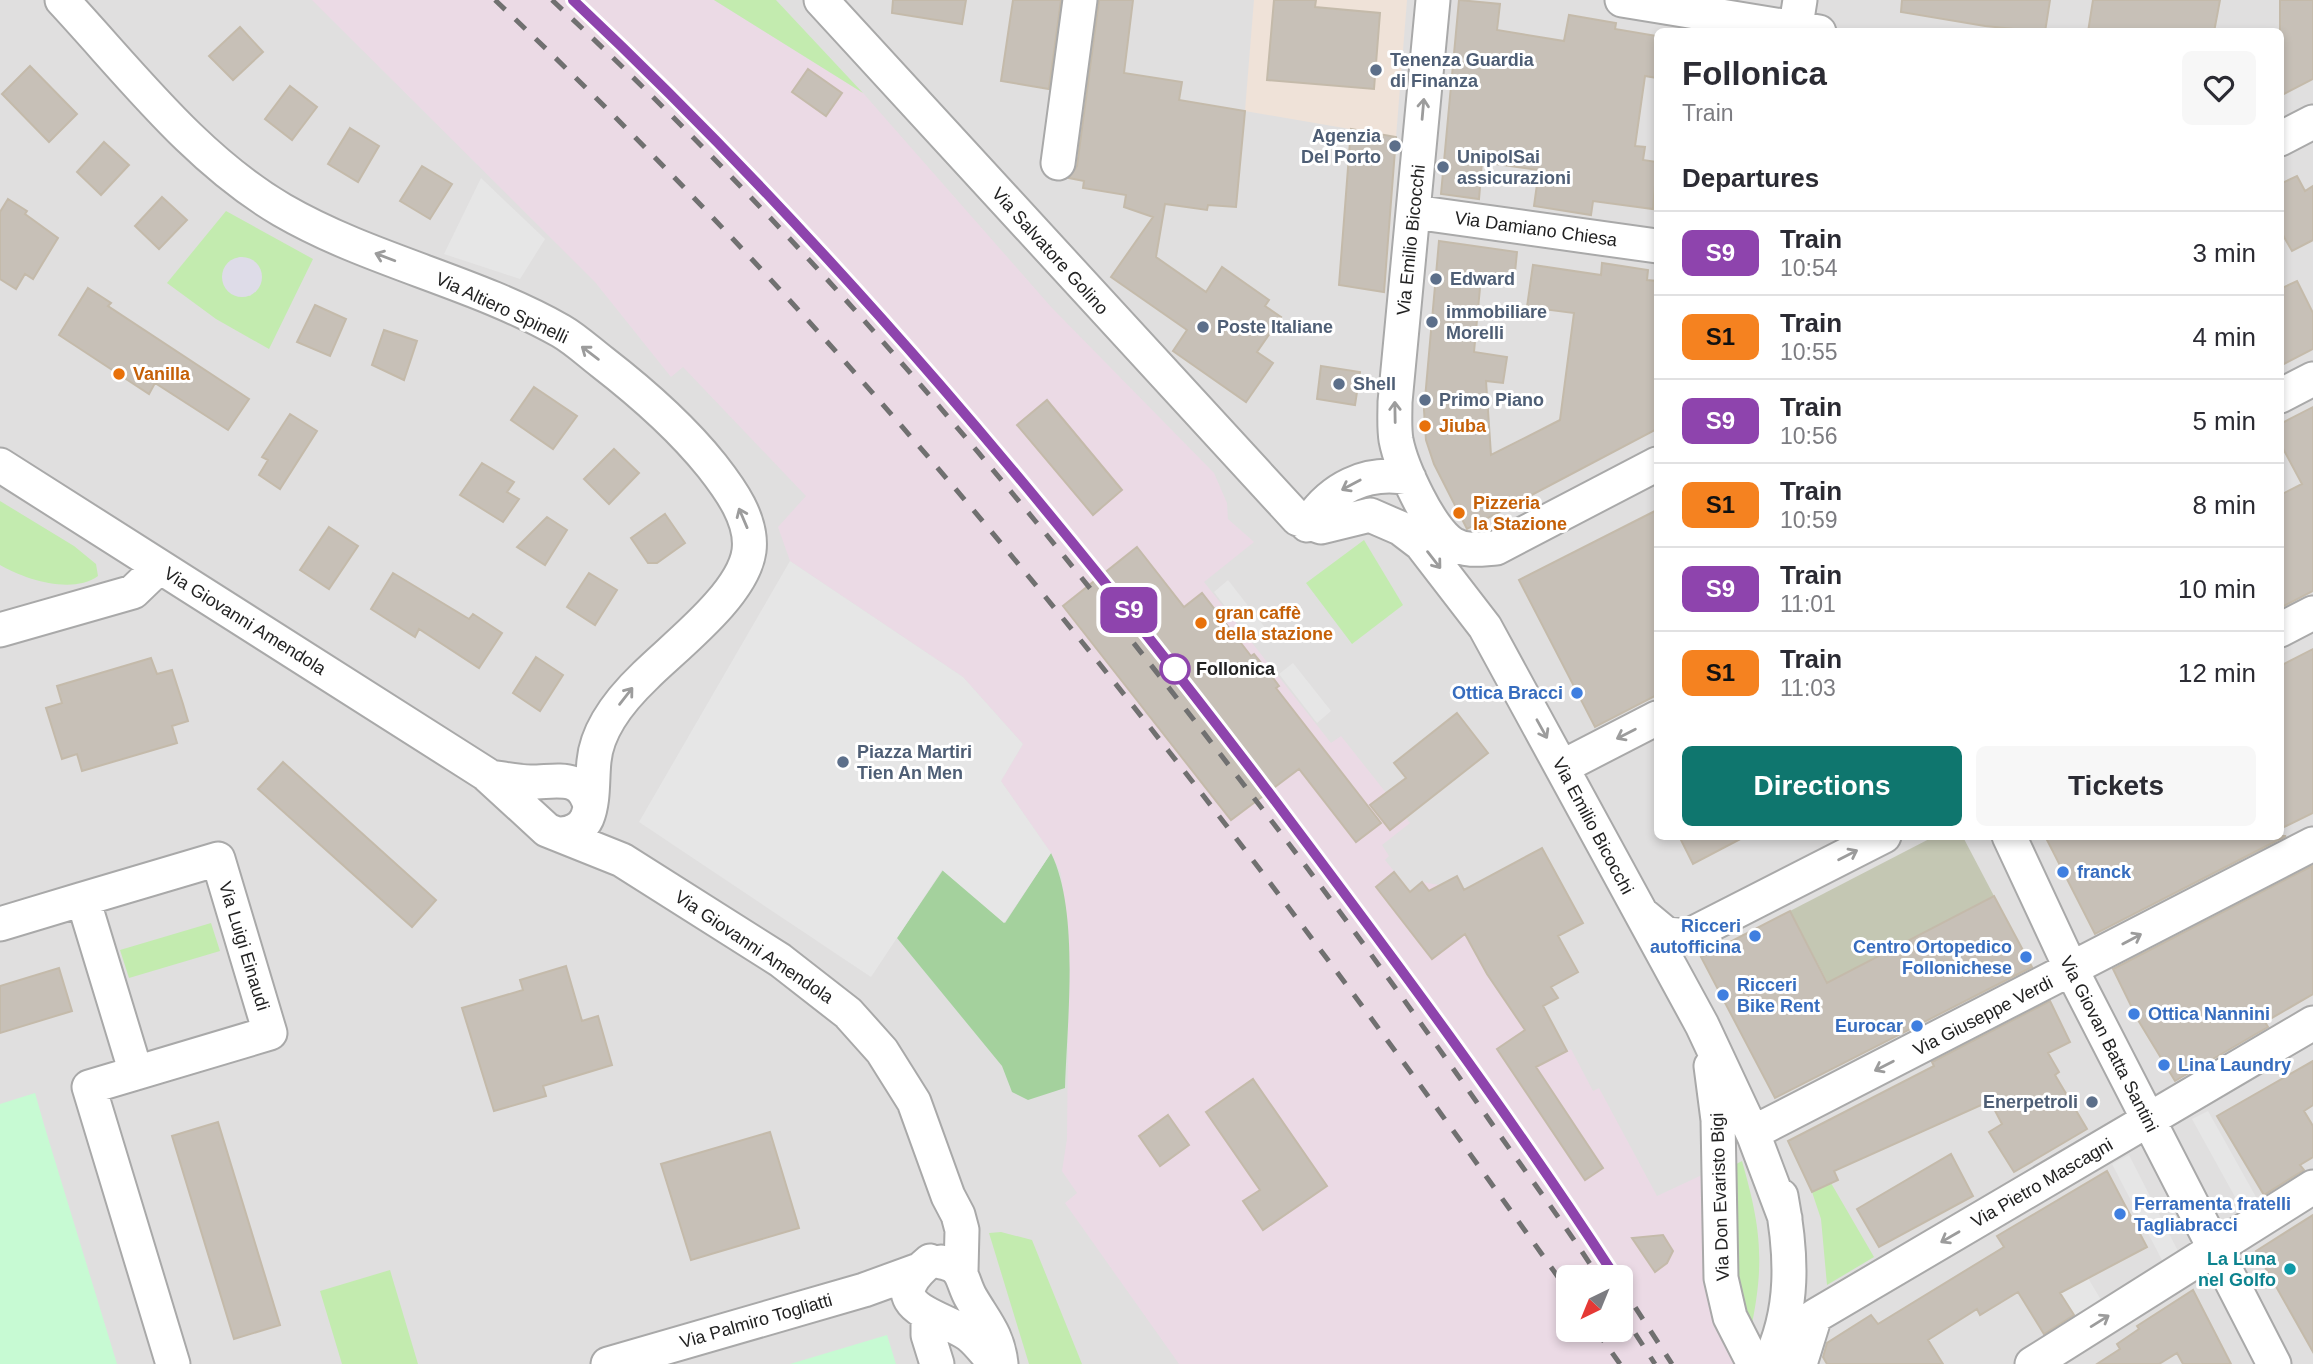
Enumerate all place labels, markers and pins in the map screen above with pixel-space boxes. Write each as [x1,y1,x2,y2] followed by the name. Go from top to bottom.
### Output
[1390,50,1535,91] place label: Tenenza Guardia di Finanza
[1368,62,1384,78] marker: Tenenza Guardia di Finanza
[1301,126,1382,167] place label: Agenzia Del Porto
[1387,138,1403,154] marker: Agenzia Del Porto
[1457,147,1571,188] place label: UnipolSai assicurazioni
[1435,159,1451,175] marker: UnipolSai assicurazioni
[1450,269,1515,289] place label: Edward
[1428,271,1444,287] marker: Edward
[1446,302,1547,343] place label: immobiliare Morelli
[1424,314,1440,330] marker: immobiliare Morelli
[1217,317,1333,337] place label: Poste Italiane
[1195,319,1211,335] marker: Poste Italiane
[133,364,191,384] place label: Vanilla
[111,366,127,382] marker: Vanilla
[1353,374,1396,394] place label: Shell
[1331,376,1347,392] marker: Shell
[1439,390,1544,410] place label: Primo Piano
[1417,392,1433,408] marker: Primo Piano
[1439,416,1487,436] place label: Jiuba
[1417,418,1433,434] marker: Jiuba
[1473,493,1567,534] place label: Pizzeria la Stazione
[1451,505,1467,521] marker: Pizzeria la Stazione
[1215,603,1333,644] place label: gran caffè della stazione
[1193,615,1209,631] marker: gran caffè della stazione
[1160,654,1190,684] marker: Follonica
[1196,659,1276,679] place label: Follonica
[1452,683,1563,703] place label: Ottica Bracci
[1569,685,1585,701] marker: Ottica Bracci
[857,742,972,783] place label: Piazza Martiri Tien An Men
[835,754,851,770] marker: Piazza Martiri Tien An Men
[2077,862,2132,882] place label: franck
[2055,864,2071,880] marker: franck
[1650,916,1742,957] place label: Ricceri autofficina
[1747,928,1763,944] marker: Ricceri autofficina
[1853,937,2012,978] place label: Centro Ortopedico Follonichese
[2018,949,2034,965] marker: Centro Ortopedico Follonichese
[1737,975,1820,1016] place label: Ricceri Bike Rent
[1715,987,1731,1003] marker: Ricceri Bike Rent
[2148,1004,2270,1024] place label: Ottica Nannini
[2126,1006,2142,1022] marker: Ottica Nannini
[1835,1016,1903,1036] place label: Eurocar
[1909,1018,1925,1034] marker: Eurocar
[2178,1055,2291,1075] place label: Lina Laundry
[2156,1057,2172,1073] marker: Lina Laundry
[1983,1092,2078,1112] place label: Enerpetroli
[2084,1094,2100,1110] marker: Enerpetroli
[2134,1194,2291,1235] place label: Ferramenta fratelli Tagliabracci
[2112,1206,2128,1222] marker: Ferramenta fratelli Tagliabracci
[2198,1249,2277,1290] place label: La Luna nel Golfo
[2282,1261,2298,1277] marker: La Luna nel Golfo

